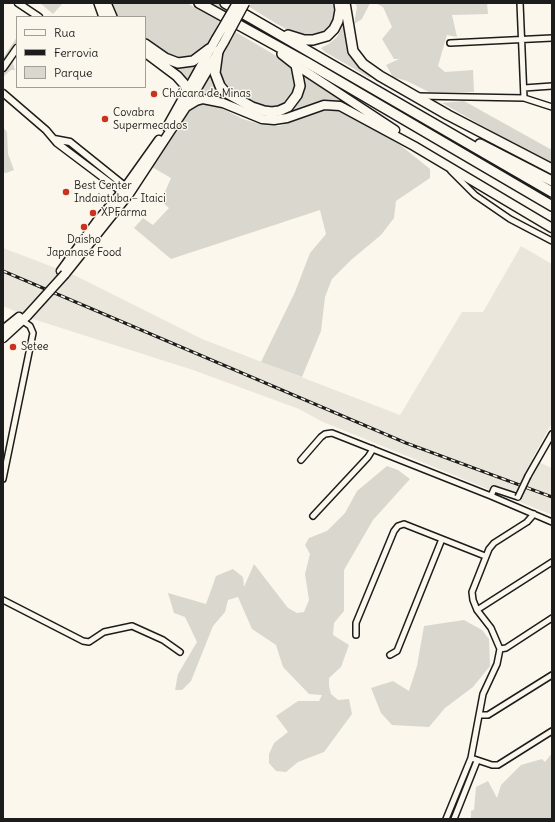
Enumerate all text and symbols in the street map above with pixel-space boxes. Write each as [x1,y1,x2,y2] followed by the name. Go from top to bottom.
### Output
[16,16,146,88] legend
[54,25,75,40] text: Rua
[54,45,98,60] text: Ferrovia
[54,65,93,80] text: Parque
[162,87,251,101] place label: Chácara de Minas
[149,89,159,99] marker: Chácara de Minas
[113,106,187,132] place label: Covabra Supermecados
[100,114,110,124] marker: Covabra Supermecados
[74,179,166,205] place label: Best Center Indaiatuba – Itaici
[61,187,71,197] marker: Best Center Indaiatuba – Itaici
[101,206,147,220] place label: XPFarma
[88,208,98,218] marker: XPFarma
[79,222,89,232] marker: Daisho Japanase Food
[46,233,122,259] place label: Daisho Japanase Food
[21,340,48,354] place label: Setee
[8,342,18,352] marker: Setee

